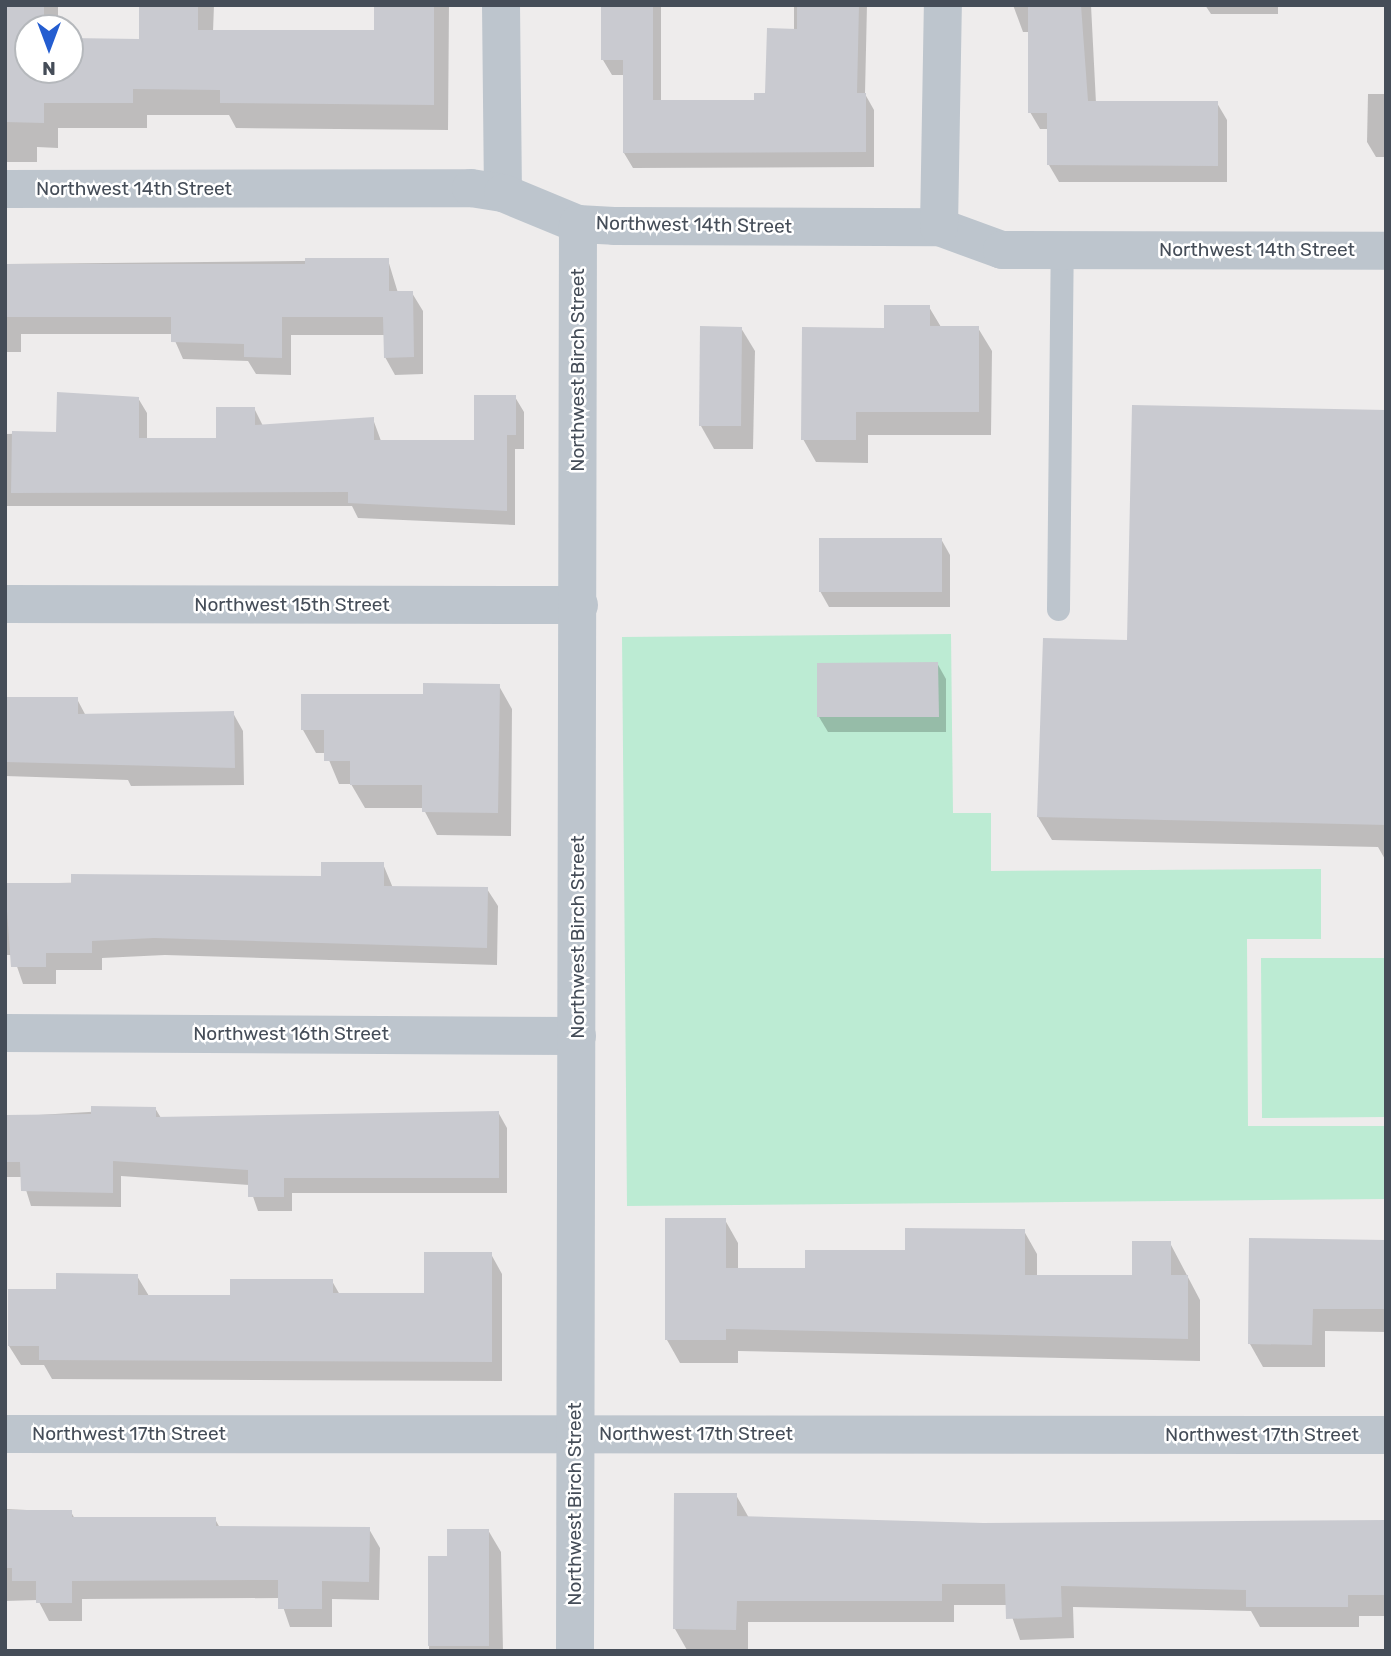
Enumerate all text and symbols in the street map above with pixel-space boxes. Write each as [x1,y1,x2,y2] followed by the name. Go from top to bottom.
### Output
[14,14,84,84] north arrow
[42,57,56,80] text: N
[36,178,232,200] street label: Northwest 14th Street
[596,212,792,238] street label: Northwest 14th Street
[1159,239,1355,261] street label: Northwest 14th Street
[567,268,589,472] street label: Northwest Birch Street
[194,594,390,616] street label: Northwest 15th Street
[567,835,589,1039] street label: Northwest Birch Street
[193,1023,389,1045] street label: Northwest 16th Street
[564,1402,586,1606] street label: Northwest Birch Street
[32,1423,226,1445] street label: Northwest 17th Street
[599,1423,793,1445] street label: Northwest 17th Street
[1165,1424,1359,1446] street label: Northwest 17th Street

